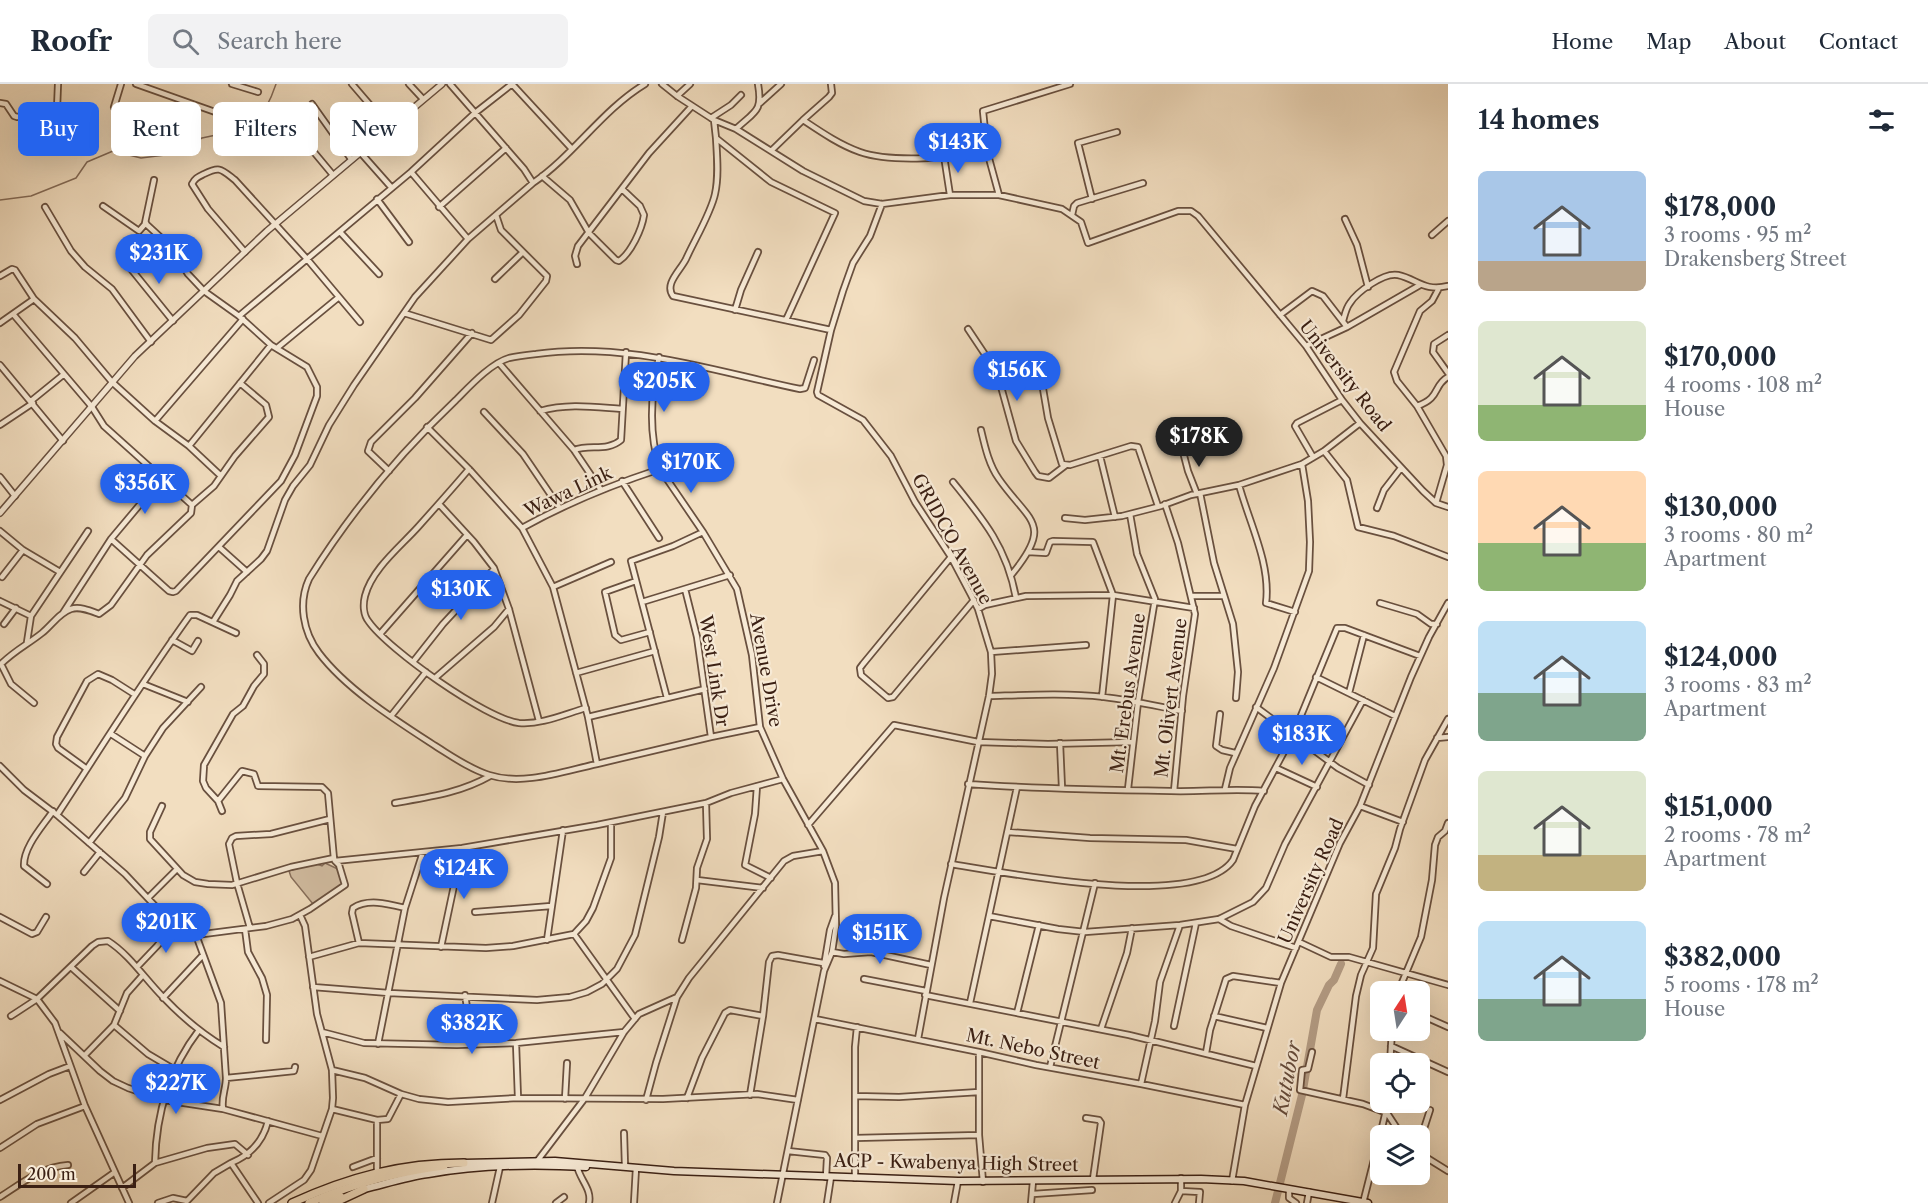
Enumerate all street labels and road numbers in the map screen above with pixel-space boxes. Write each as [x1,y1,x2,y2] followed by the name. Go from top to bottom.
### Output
[1295,316,1395,436] street label: University Road
[520,461,617,522] street label: Wawa Link
[907,470,997,608] street label: GRIDCO Avenue
[745,610,787,729] street label: Avenue Drive
[1106,612,1150,774] street label: Mt. Erebus Avenue
[694,613,734,729] street label: West Link Dr
[1150,617,1192,779] street label: Mt. Olivert Avenue
[1273,815,1349,947] street label: University Road
[964,1024,1102,1074] street label: Mt. Nebo Street
[832,1150,1079,1176] street label: ACP - Kwabenya High Street

